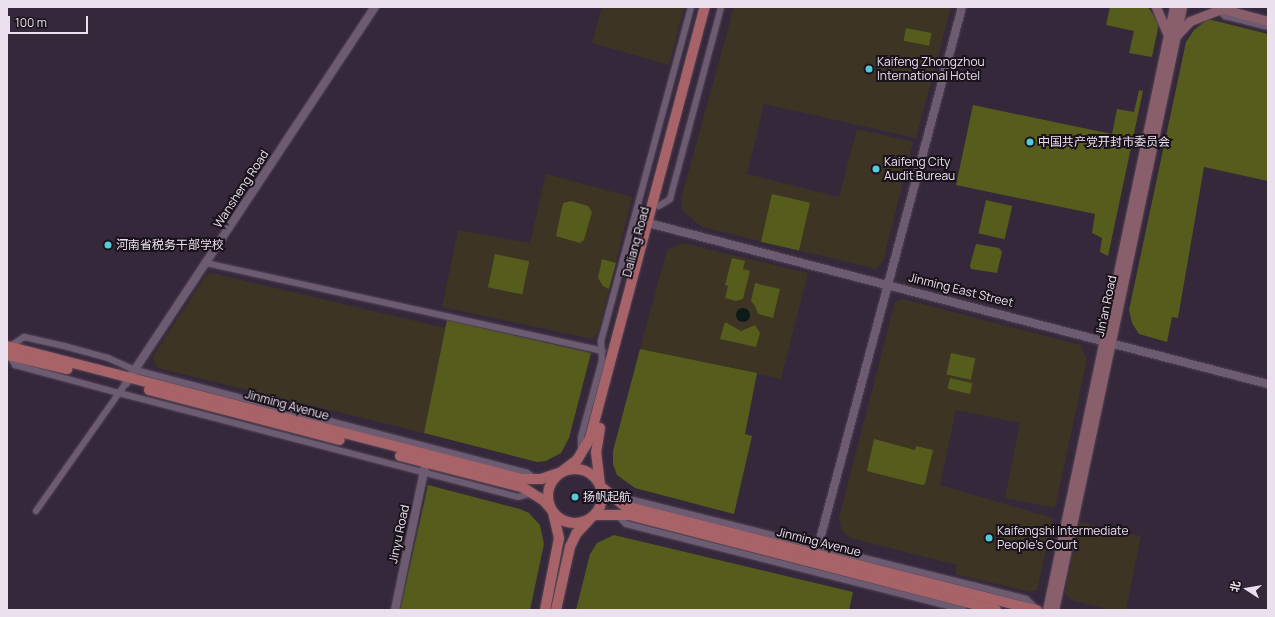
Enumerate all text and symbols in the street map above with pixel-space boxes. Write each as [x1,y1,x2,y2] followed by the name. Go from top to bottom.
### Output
[10,8,90,34] scale bar
[15,14,47,31] text: 100 m
[877,55,985,83] place label: Kaifeng Zhongzhou International Hotel
[864,64,874,74] marker: Kaifeng Zhongzhou International Hotel
[1038,135,1170,149] place label: 中国共产党开封市委员会
[1025,137,1035,147] marker: 中国共产党开封市委员会
[211,147,271,231] street label: Wansheng Road
[884,155,955,183] place label: Kaifeng City Audit Bureau
[871,164,881,174] marker: Kaifeng City Audit Bureau
[620,205,652,279] street label: Daliang Road
[116,238,224,252] place label: 河南省税务干部学校
[103,240,113,250] marker: 河南省税务干部学校
[907,270,1015,310] street label: Jinming East Street
[1093,274,1119,338] street label: Jin'an Road
[244,387,330,423] street label: Jinming Avenue
[583,490,631,504] place label: 扬帆起航
[570,492,580,502] marker: 扬帆起航
[386,503,412,565] street label: Jinyu Road
[997,524,1128,552] place label: Kaifengshi Intermediate People's Court
[775,525,863,559] street label: Jinming Avenue
[984,533,994,543] marker: Kaifengshi Intermediate People's Court
[1227,569,1267,609] north arrow
[1226,579,1243,593] text: 北

